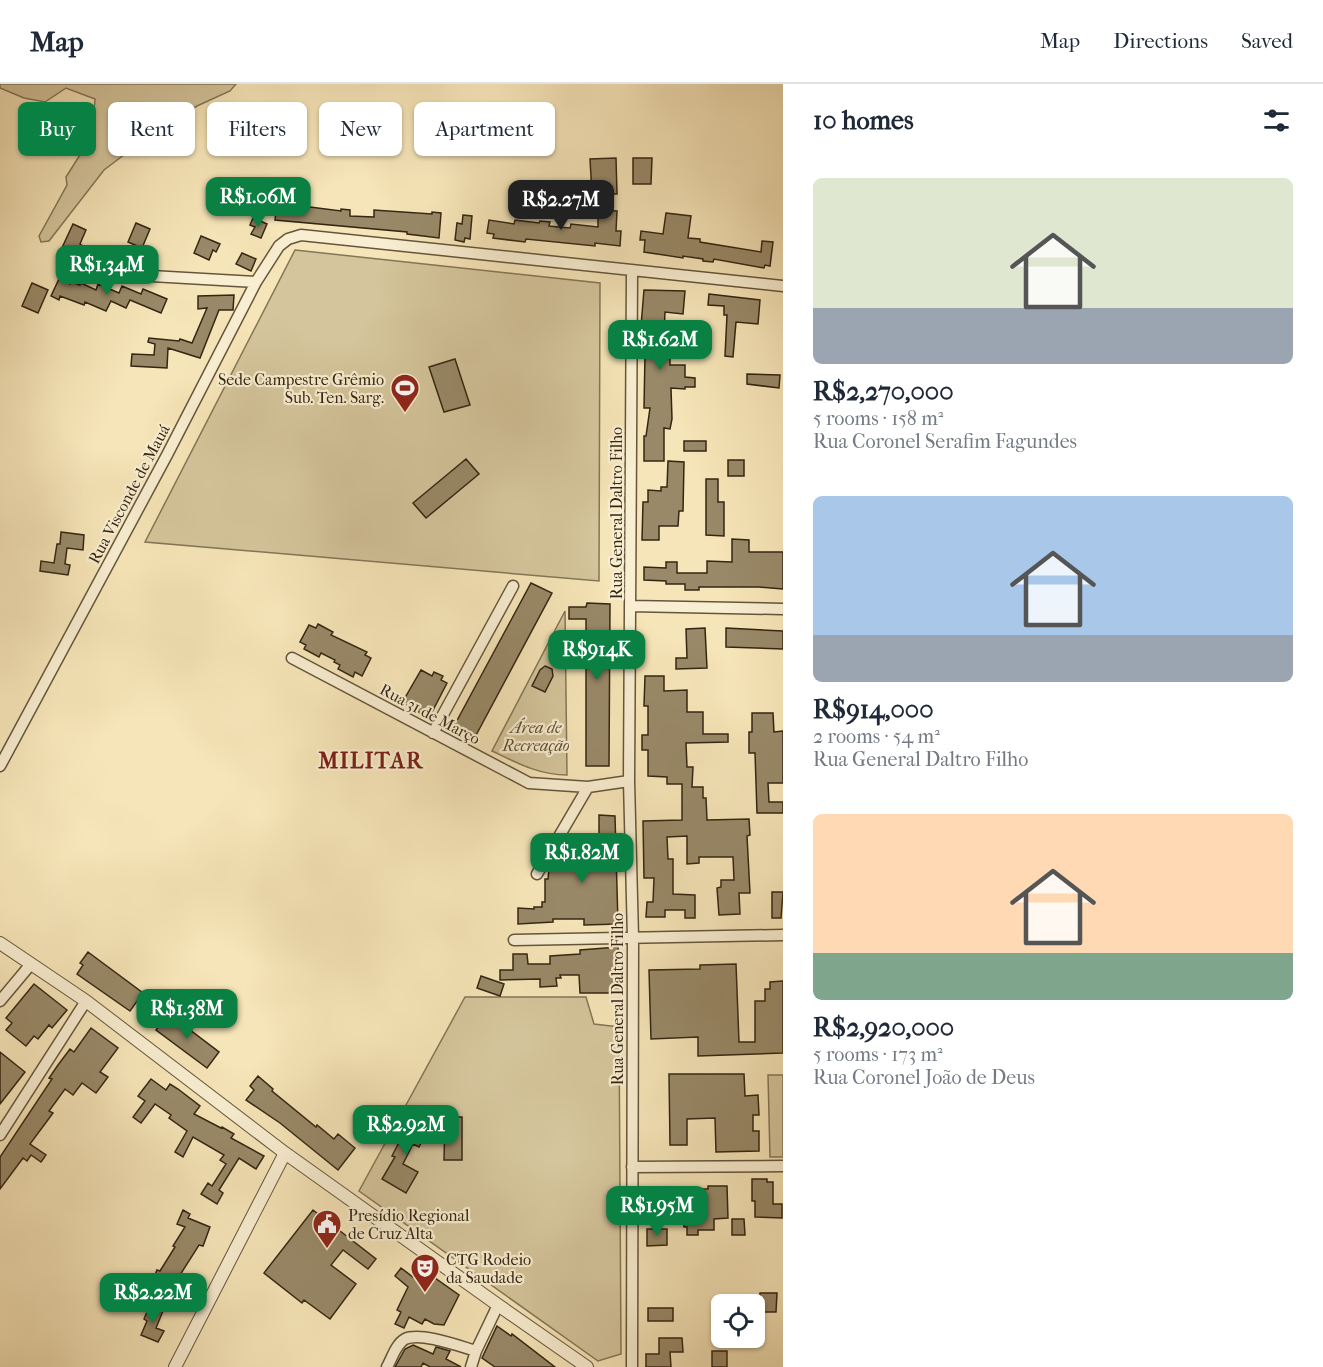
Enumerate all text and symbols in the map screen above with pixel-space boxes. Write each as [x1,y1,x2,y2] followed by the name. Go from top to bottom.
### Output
[30,25,84,58] text: Map
[1040,29,1080,53] text: Map
[1113,29,1208,53] text: Directions
[1241,29,1293,53] text: Saved
[18,102,96,156] chip: Buy
[108,102,195,156] chip: Rent
[207,102,307,156] chip: Filters
[319,102,402,156] chip: New
[414,102,555,156] chip: Apartment
[1260,104,1293,137] icon: filters
[813,105,914,136] text: 10 homes
[203,177,313,228] pin: R$1.06M
[506,180,616,231] pin: R$2.27M
[220,185,296,208] text: R$1.06M
[522,188,600,211] text: R$2.27M
[999,217,1107,325] icon: home
[52,245,162,296] pin: R$1.34M
[70,253,144,276] text: R$1.34M
[605,320,715,371] pin: R$1.62M
[622,328,698,351] text: R$1.62M
[218,370,384,407] place label: Sede Campestre Grêmio Sub. Ten. Sarg.
[389,372,421,414] sports icon: Sede Campestre Grêmio Sub. Ten. Sarg.
[813,376,954,407] text: R$2,270,000
[813,407,943,430] text: 5 rooms · 158 m²
[84,421,174,567] street label: Rua Visconde de Mauá
[607,427,626,599] street label: Rua General Daltro Filho
[813,430,1077,453] text: Rua Coronel Serafim Fagundes
[999,535,1107,643] icon: home
[548,630,646,681] pin: R$914K
[562,638,632,661] text: R$914K
[377,680,483,748] street label: Rua 31 de Março
[813,694,934,725] text: R$914,000
[501,717,570,755] park label: Área de Recreação
[813,725,940,748] text: 2 rooms · 54 m²
[317,748,424,774] district label: MILITAR
[813,748,1028,771] text: Rua General Daltro Filho
[527,833,637,884] pin: R$1.82M
[544,841,620,864] text: R$1.82M
[999,853,1107,961] icon: home
[608,913,627,1085] street label: Rua General Daltro Filho
[132,989,242,1040] pin: R$1.38M
[150,997,224,1020] text: R$1.38M
[813,1012,954,1043] text: R$2,920,000
[813,1043,943,1066] text: 5 rooms · 173 m²
[813,1066,1035,1089] text: Rua Coronel João de Deus
[351,1105,461,1156] pin: R$2.92M
[367,1113,445,1136] text: R$2.92M
[602,1186,712,1237] pin: R$1.95M
[620,1194,694,1217] text: R$1.95M
[348,1206,470,1243] place label: Presídio Regional de Cruz Alta
[311,1208,343,1250] public building icon: Presídio Regional de Cruz Alta
[446,1250,531,1287] place label: CTG Rodeio da Saudade
[409,1252,441,1294] theatre icon: CTG Rodeio da Saudade
[98,1273,208,1324] pin: R$2.22M
[114,1281,192,1304] text: R$2.22M
[711,1294,765,1348] map controls
[711,1294,765,1348] button: locate

